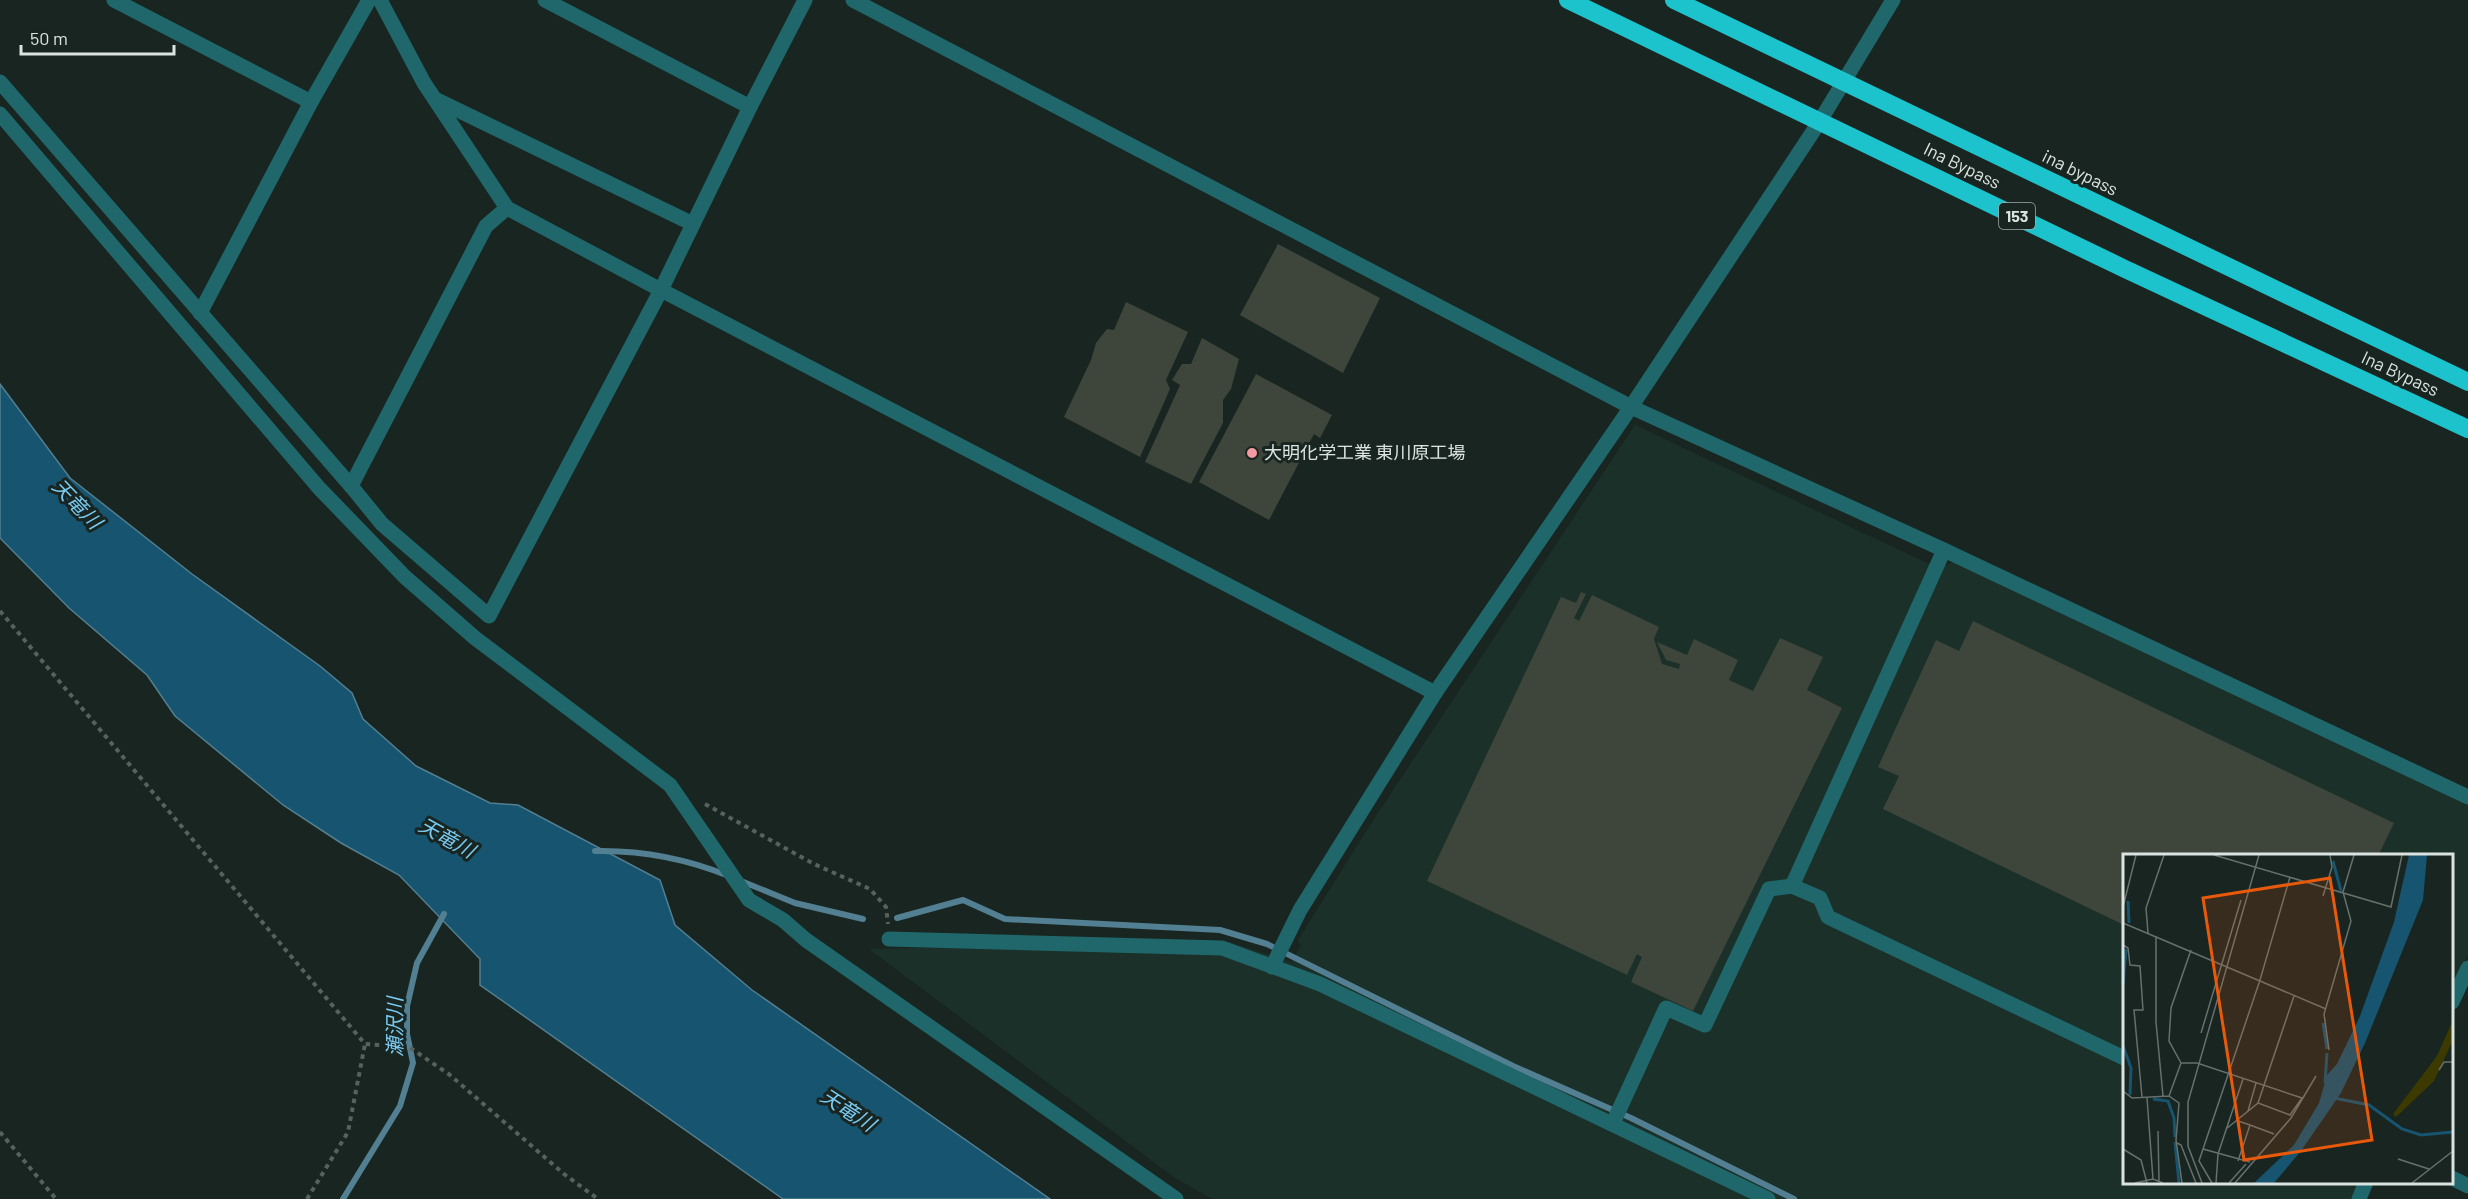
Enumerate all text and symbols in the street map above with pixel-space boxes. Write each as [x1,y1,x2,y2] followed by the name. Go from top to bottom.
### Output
[21,18,174,56] scale bar
[30,27,68,49] text: 50 m
[1920,137,2004,193] street label: Ina Bypass
[2039,144,2122,200] street label: ina bypass
[1999,203,2035,229] road number: 153
[2358,346,2443,401] street label: Ina Bypass
[1264,441,1466,463] place label: 大明化学工業 東川原工場
[1245,446,1259,460] marker: 大明化学工業 東川原工場
[48,473,109,535] water label: 天竜川
[415,812,481,863] water label: 天竜川
[2123,854,2453,1184] inset map
[382,995,406,1057] water label: 瀬沢川
[817,1083,882,1137] water label: 天竜川

